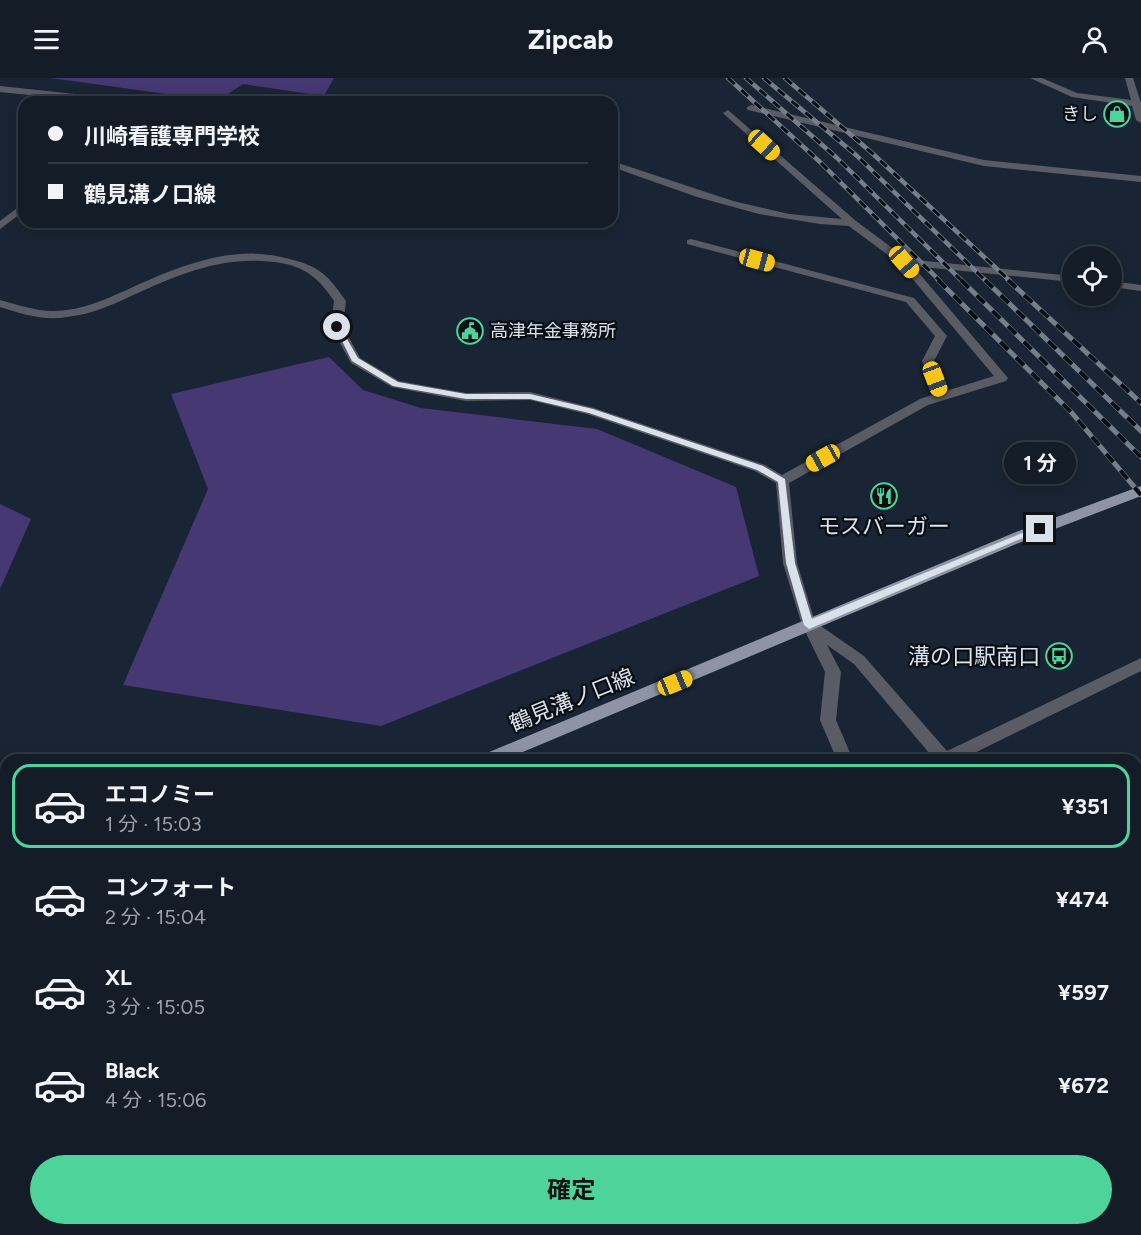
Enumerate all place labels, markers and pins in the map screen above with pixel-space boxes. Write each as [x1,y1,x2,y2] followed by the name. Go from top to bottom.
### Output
[1102,99,1132,129] shop icon: きし
[1062,103,1098,125] place label: きし
[455,316,485,346] public building icon: 高津年金事務所
[490,320,616,342] place label: 高津年金事務所
[869,481,899,511] restaurant icon: モスバーガー
[818,513,950,540] place label: モスバーガー
[1044,641,1074,671] bus stop icon: 溝の口駅南口
[908,643,1040,670] place label: 溝の口駅南口

